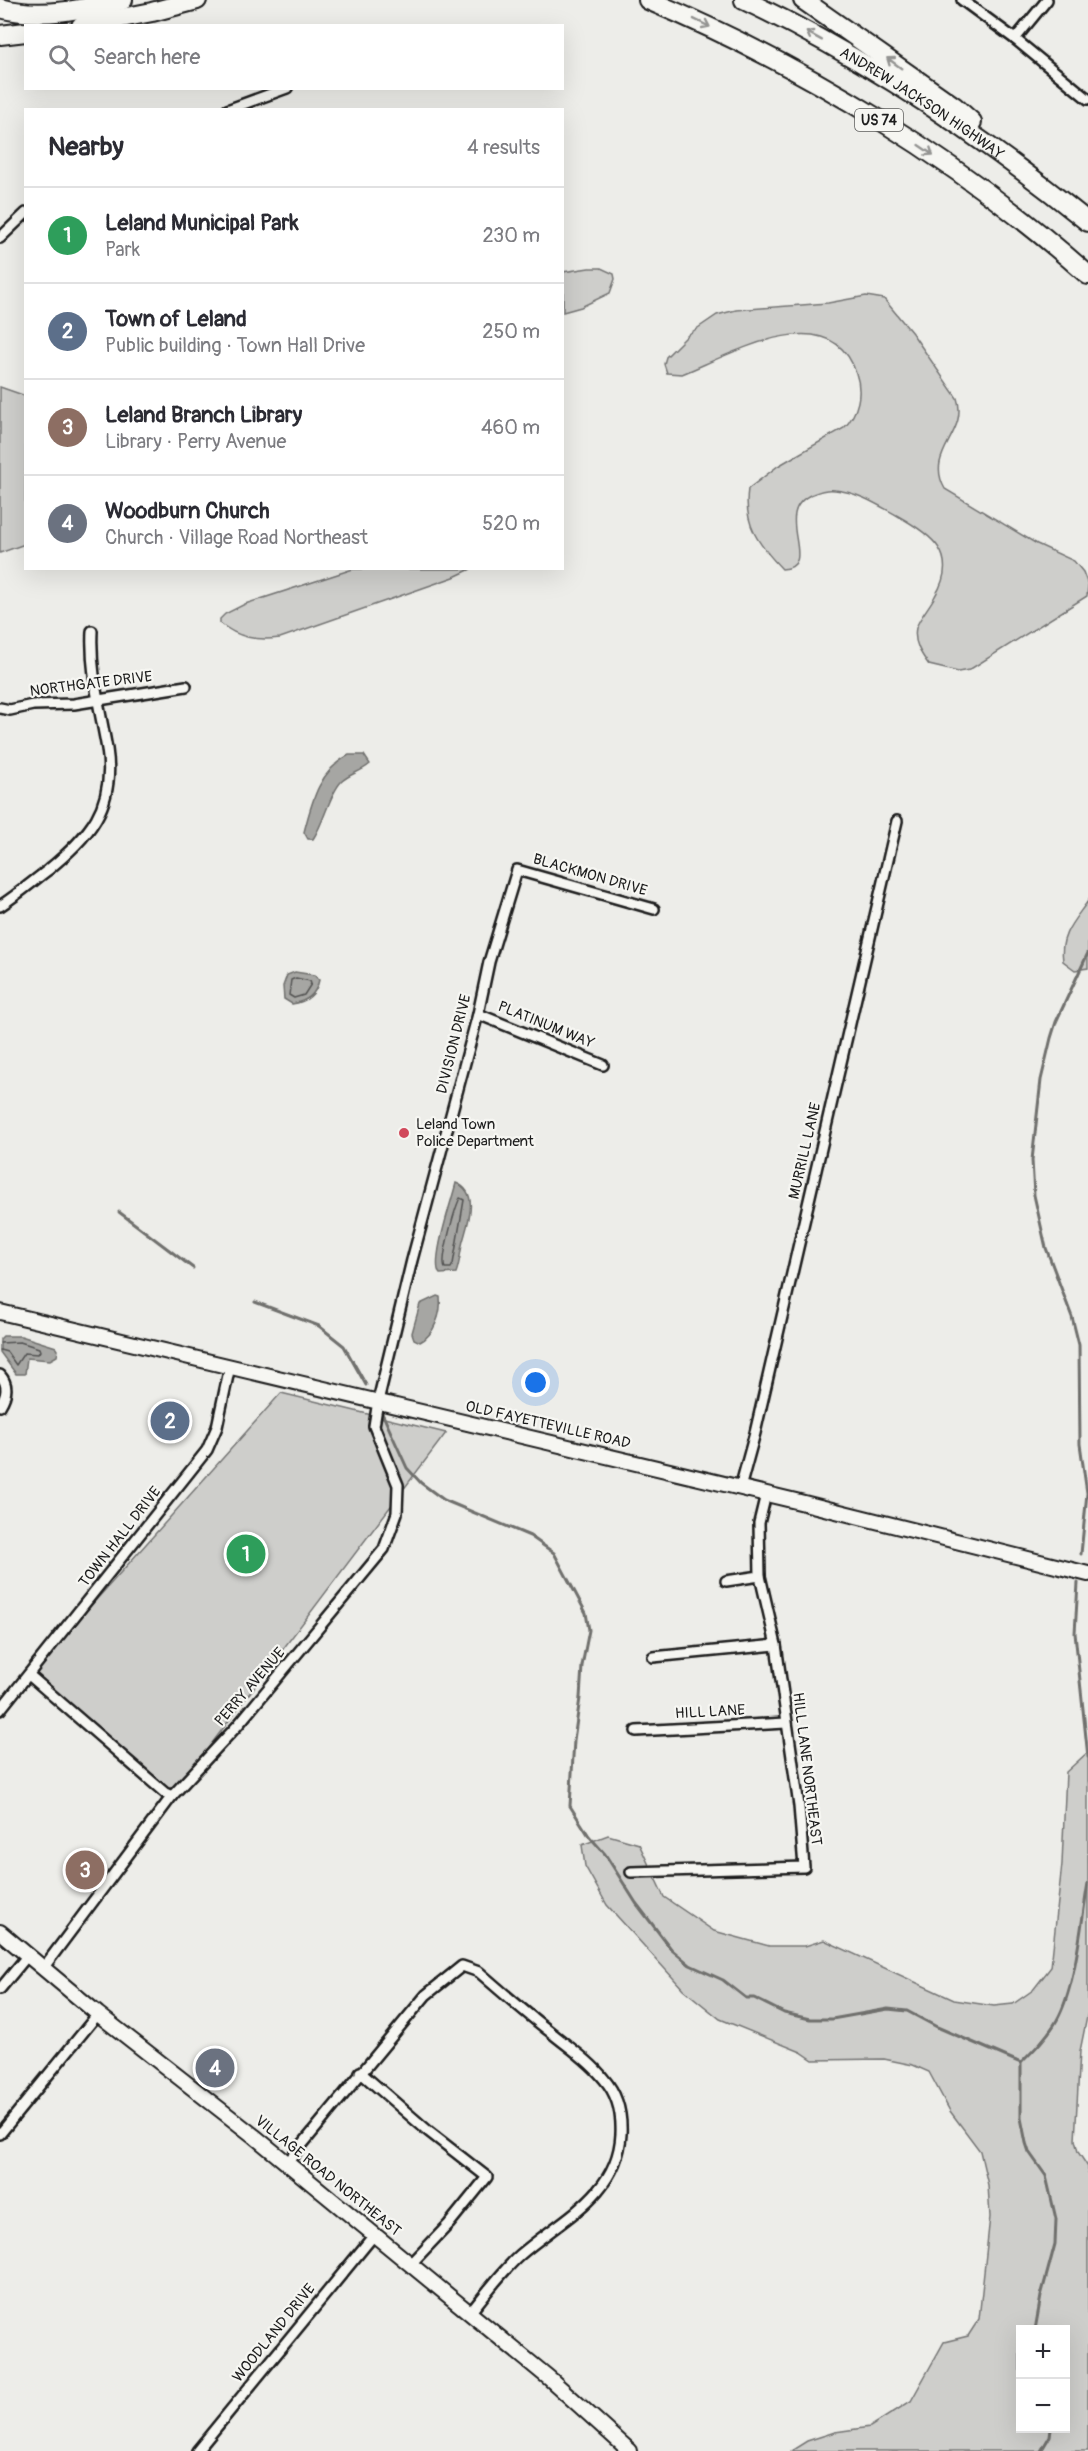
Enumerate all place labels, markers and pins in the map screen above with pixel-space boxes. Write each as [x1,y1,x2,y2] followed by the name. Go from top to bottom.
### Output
[416,1115,535,1151] place label: Leland Town Police Department
[397,1126,411,1140] marker: Leland Town Police Department
[150,1398,190,1444] pin: 2
[226,1532,266,1576] pin: 1
[66,1848,104,1892] pin: 3
[196,2046,234,2090] pin: 4

